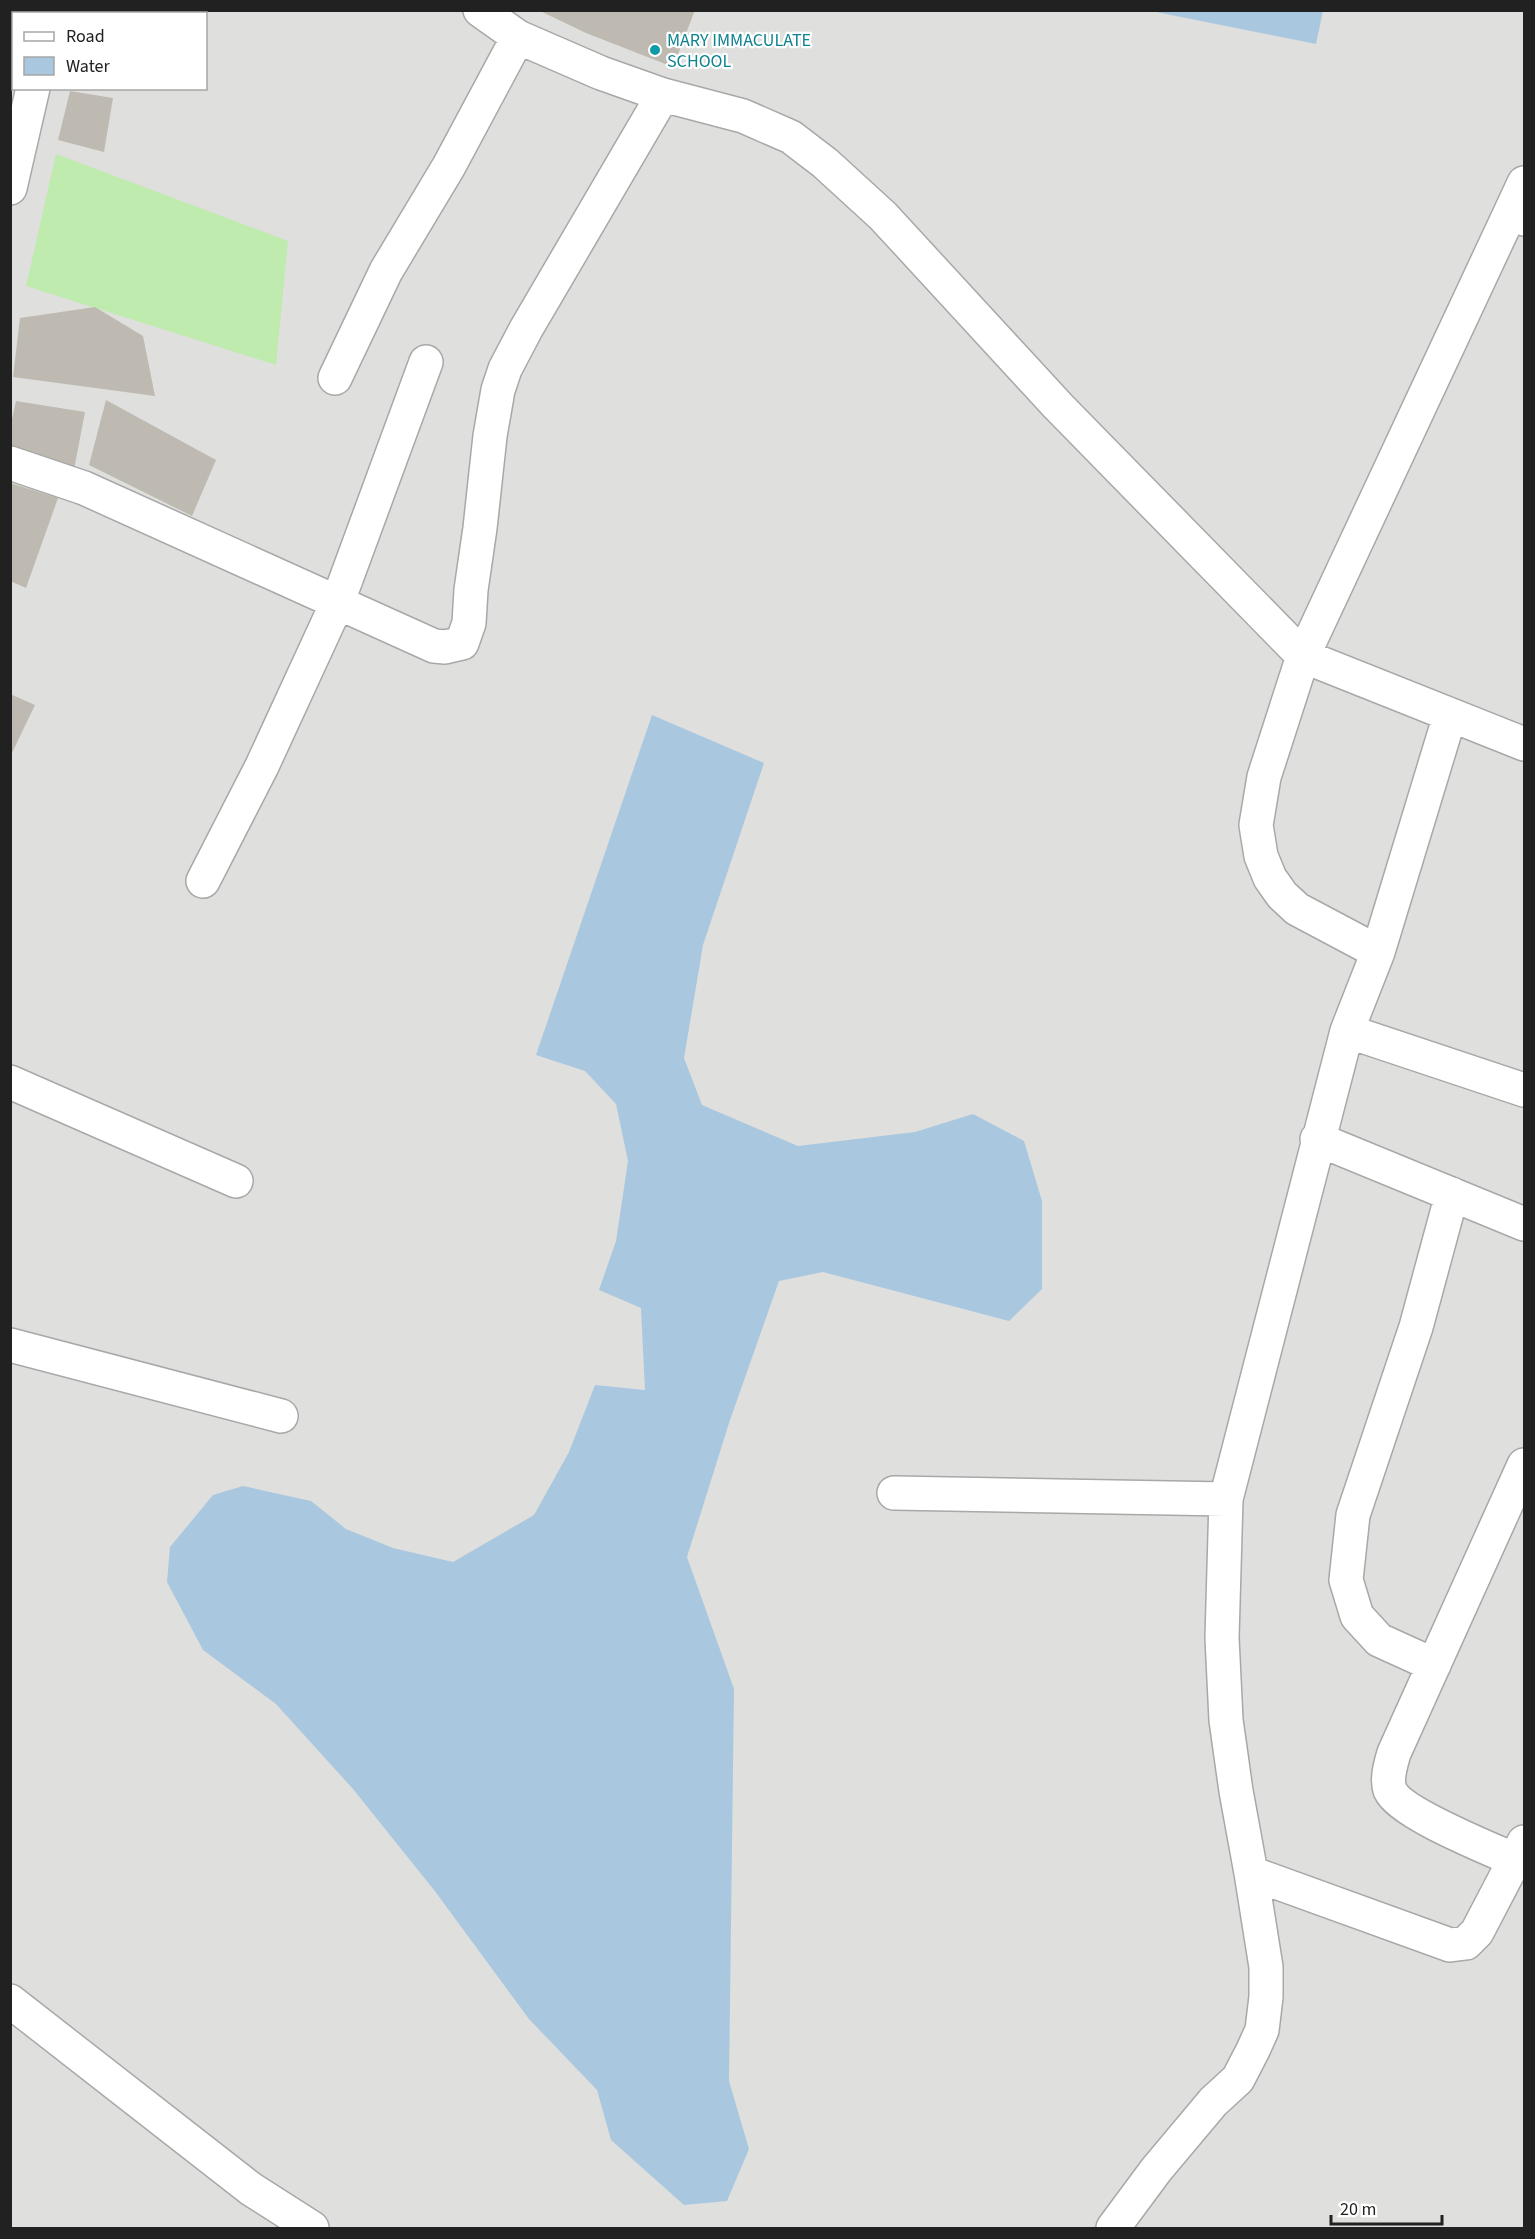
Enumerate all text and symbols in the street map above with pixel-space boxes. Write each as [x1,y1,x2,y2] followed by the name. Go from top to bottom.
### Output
[12,12,207,90] legend
[66,24,105,49] text: Road
[667,28,811,74] place label: MARY IMMACULATE SCHOOL
[648,43,662,57] marker: MARY IMMACULATE SCHOOL
[66,54,110,79] text: Water
[1331,2188,1442,2226] scale bar
[1340,2197,1376,2222] text: 20 m

